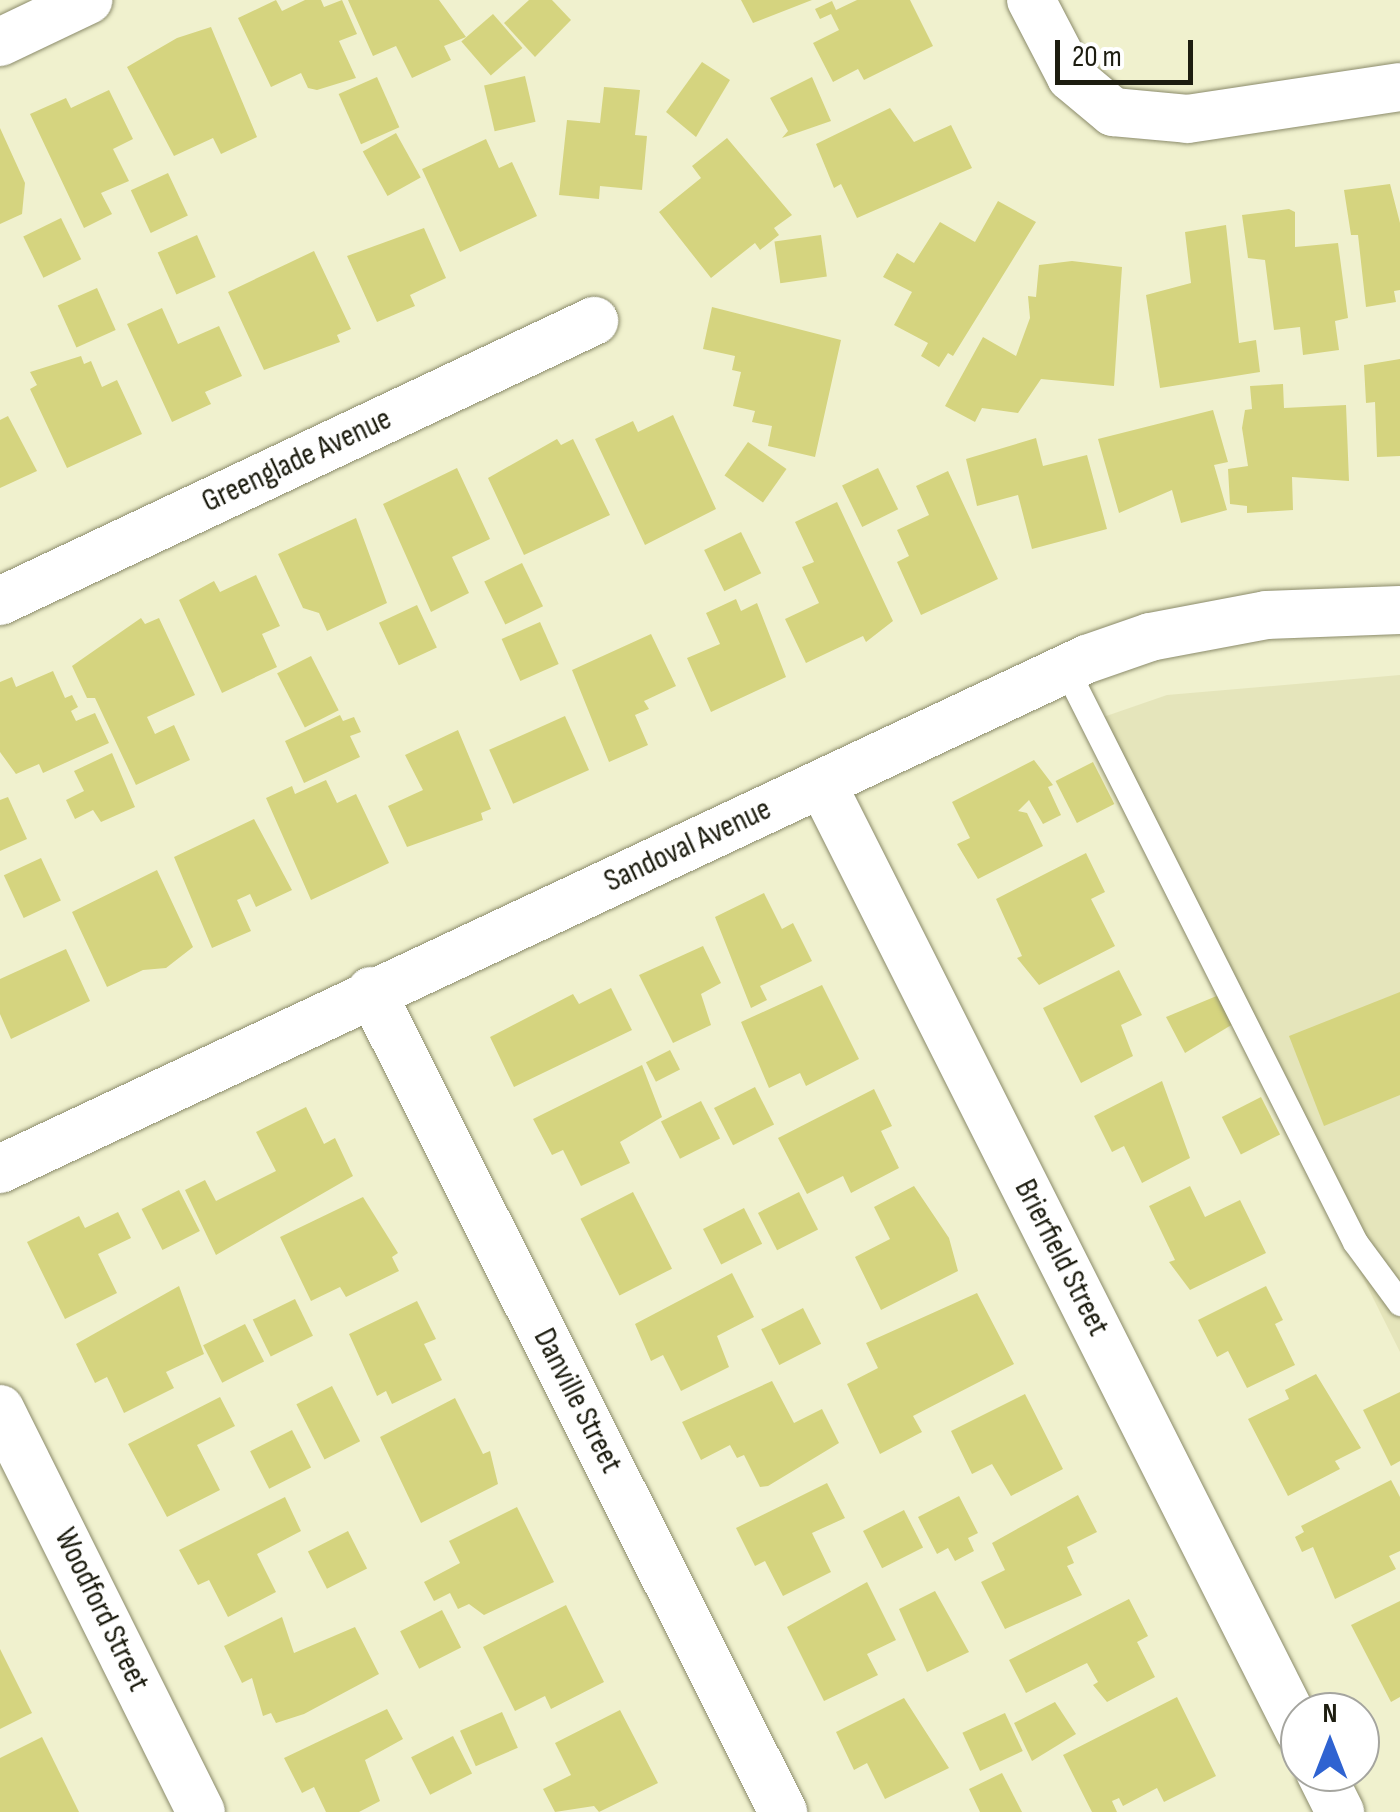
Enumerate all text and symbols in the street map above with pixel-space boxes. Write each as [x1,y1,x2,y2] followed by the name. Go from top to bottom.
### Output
[1060,20,1198,82] scale bar
[1072,39,1122,75] text: 20 m
[196,400,398,522] street label: Greenglade Avenue
[599,791,777,901] street label: Sandoval Avenue
[1005,1173,1117,1343] street label: Brierfield Street
[524,1322,630,1480] street label: Danville Street
[45,1522,157,1698] street label: Woodford Street
[1280,1692,1380,1792] north arrow
[1323,1697,1337,1730] text: N

